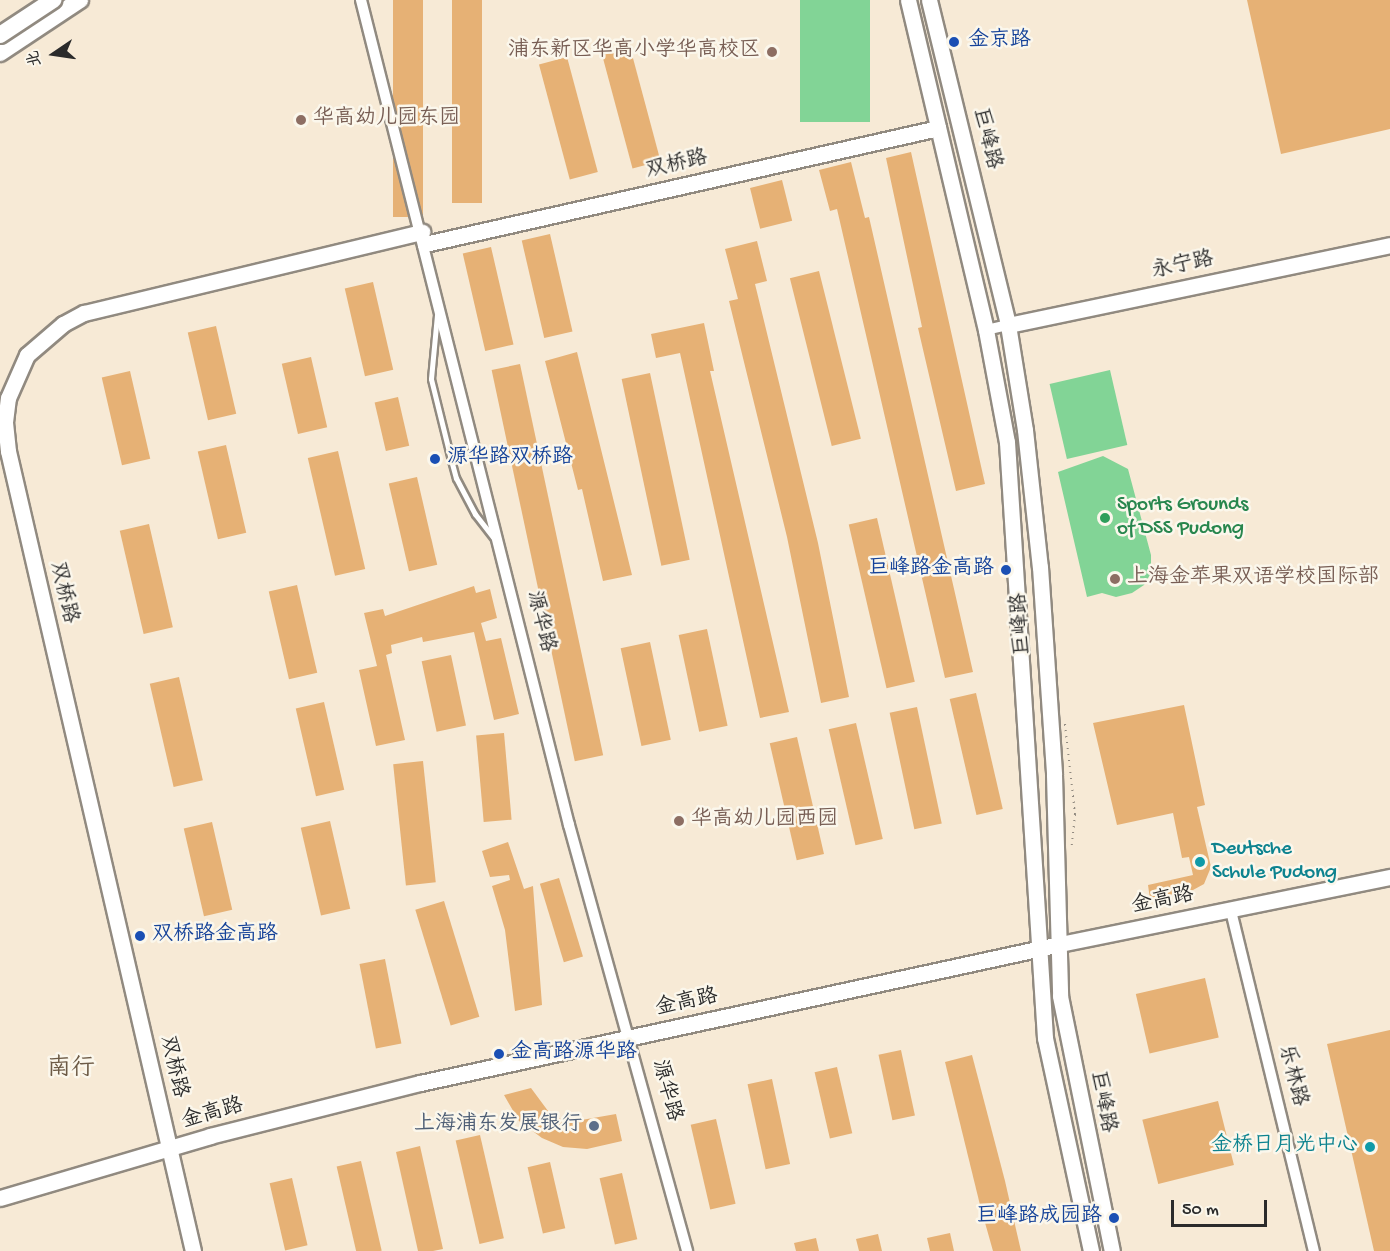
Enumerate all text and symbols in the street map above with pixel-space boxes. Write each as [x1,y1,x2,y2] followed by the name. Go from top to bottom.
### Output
[24,24,84,84] north arrow
[968,29,1031,55] place label: 金京路
[945,33,963,51] marker: 金京路
[508,39,760,65] place label: 浦东新区华高小学华高校区
[765,45,779,59] marker: 浦东新区华高小学华高校区
[25,48,47,68] text: 北
[965,105,1005,173] street label: 巨峰路
[313,107,460,133] place label: 华高幼儿园东园
[294,113,308,127] marker: 华高幼儿园东园
[643,147,711,185] street label: 双桥路
[1150,248,1216,286] street label: 永宁路
[447,446,573,472] place label: 源华路双桥路
[428,452,442,466] marker: 源华路双桥路
[1117,493,1248,543] place label: Sports Grounds of DSS Pudong
[1098,511,1112,525] marker: Sports Grounds of DSS Pudong
[868,557,994,583] place label: 巨峰路金高路
[43,559,81,627] street label: 双桥路
[999,563,1013,577] marker: 巨峰路金高路
[1127,566,1379,592] place label: 上海金苹果双语学校国际部
[1108,572,1122,586] marker: 上海金苹果双语学校国际部
[519,588,559,656] street label: 源华路
[1008,592,1038,656] street label: 巨峰路
[691,808,838,834] place label: 华高幼儿园西园
[672,814,686,828] marker: 华高幼儿园西园
[1212,837,1337,887] place label: Deutsche Schule Pudong
[1193,855,1207,869] marker: Deutsche Schule Pudong
[1130,884,1196,920] street label: 金高路
[152,923,278,949] place label: 双桥路金高路
[133,929,147,943] marker: 双桥路金高路
[654,985,720,1023] street label: 金高路
[153,1033,191,1101] street label: 双桥路
[511,1041,637,1067] place label: 金高路源华路
[1271,1042,1311,1110] street label: 乐林路
[492,1047,506,1061] marker: 金高路源华路
[47,1056,95,1084] district label: 南行
[645,1057,685,1125] street label: 源华路
[1083,1069,1119,1135] street label: 巨峰路
[179,1094,247,1136] street label: 金高路
[414,1113,582,1139] place label: 上海浦东发展银行
[587,1119,601,1133] marker: 上海浦东发展银行
[1211,1134,1358,1160] place label: 金桥日月光中心
[1363,1140,1377,1154] marker: 金桥日月光中心
[1174,1188,1270,1226] scale bar
[1182,1200,1219,1221] text: 50 m
[976,1205,1102,1231] place label: 巨峰路成园路
[1107,1211,1121,1225] marker: 巨峰路成园路

